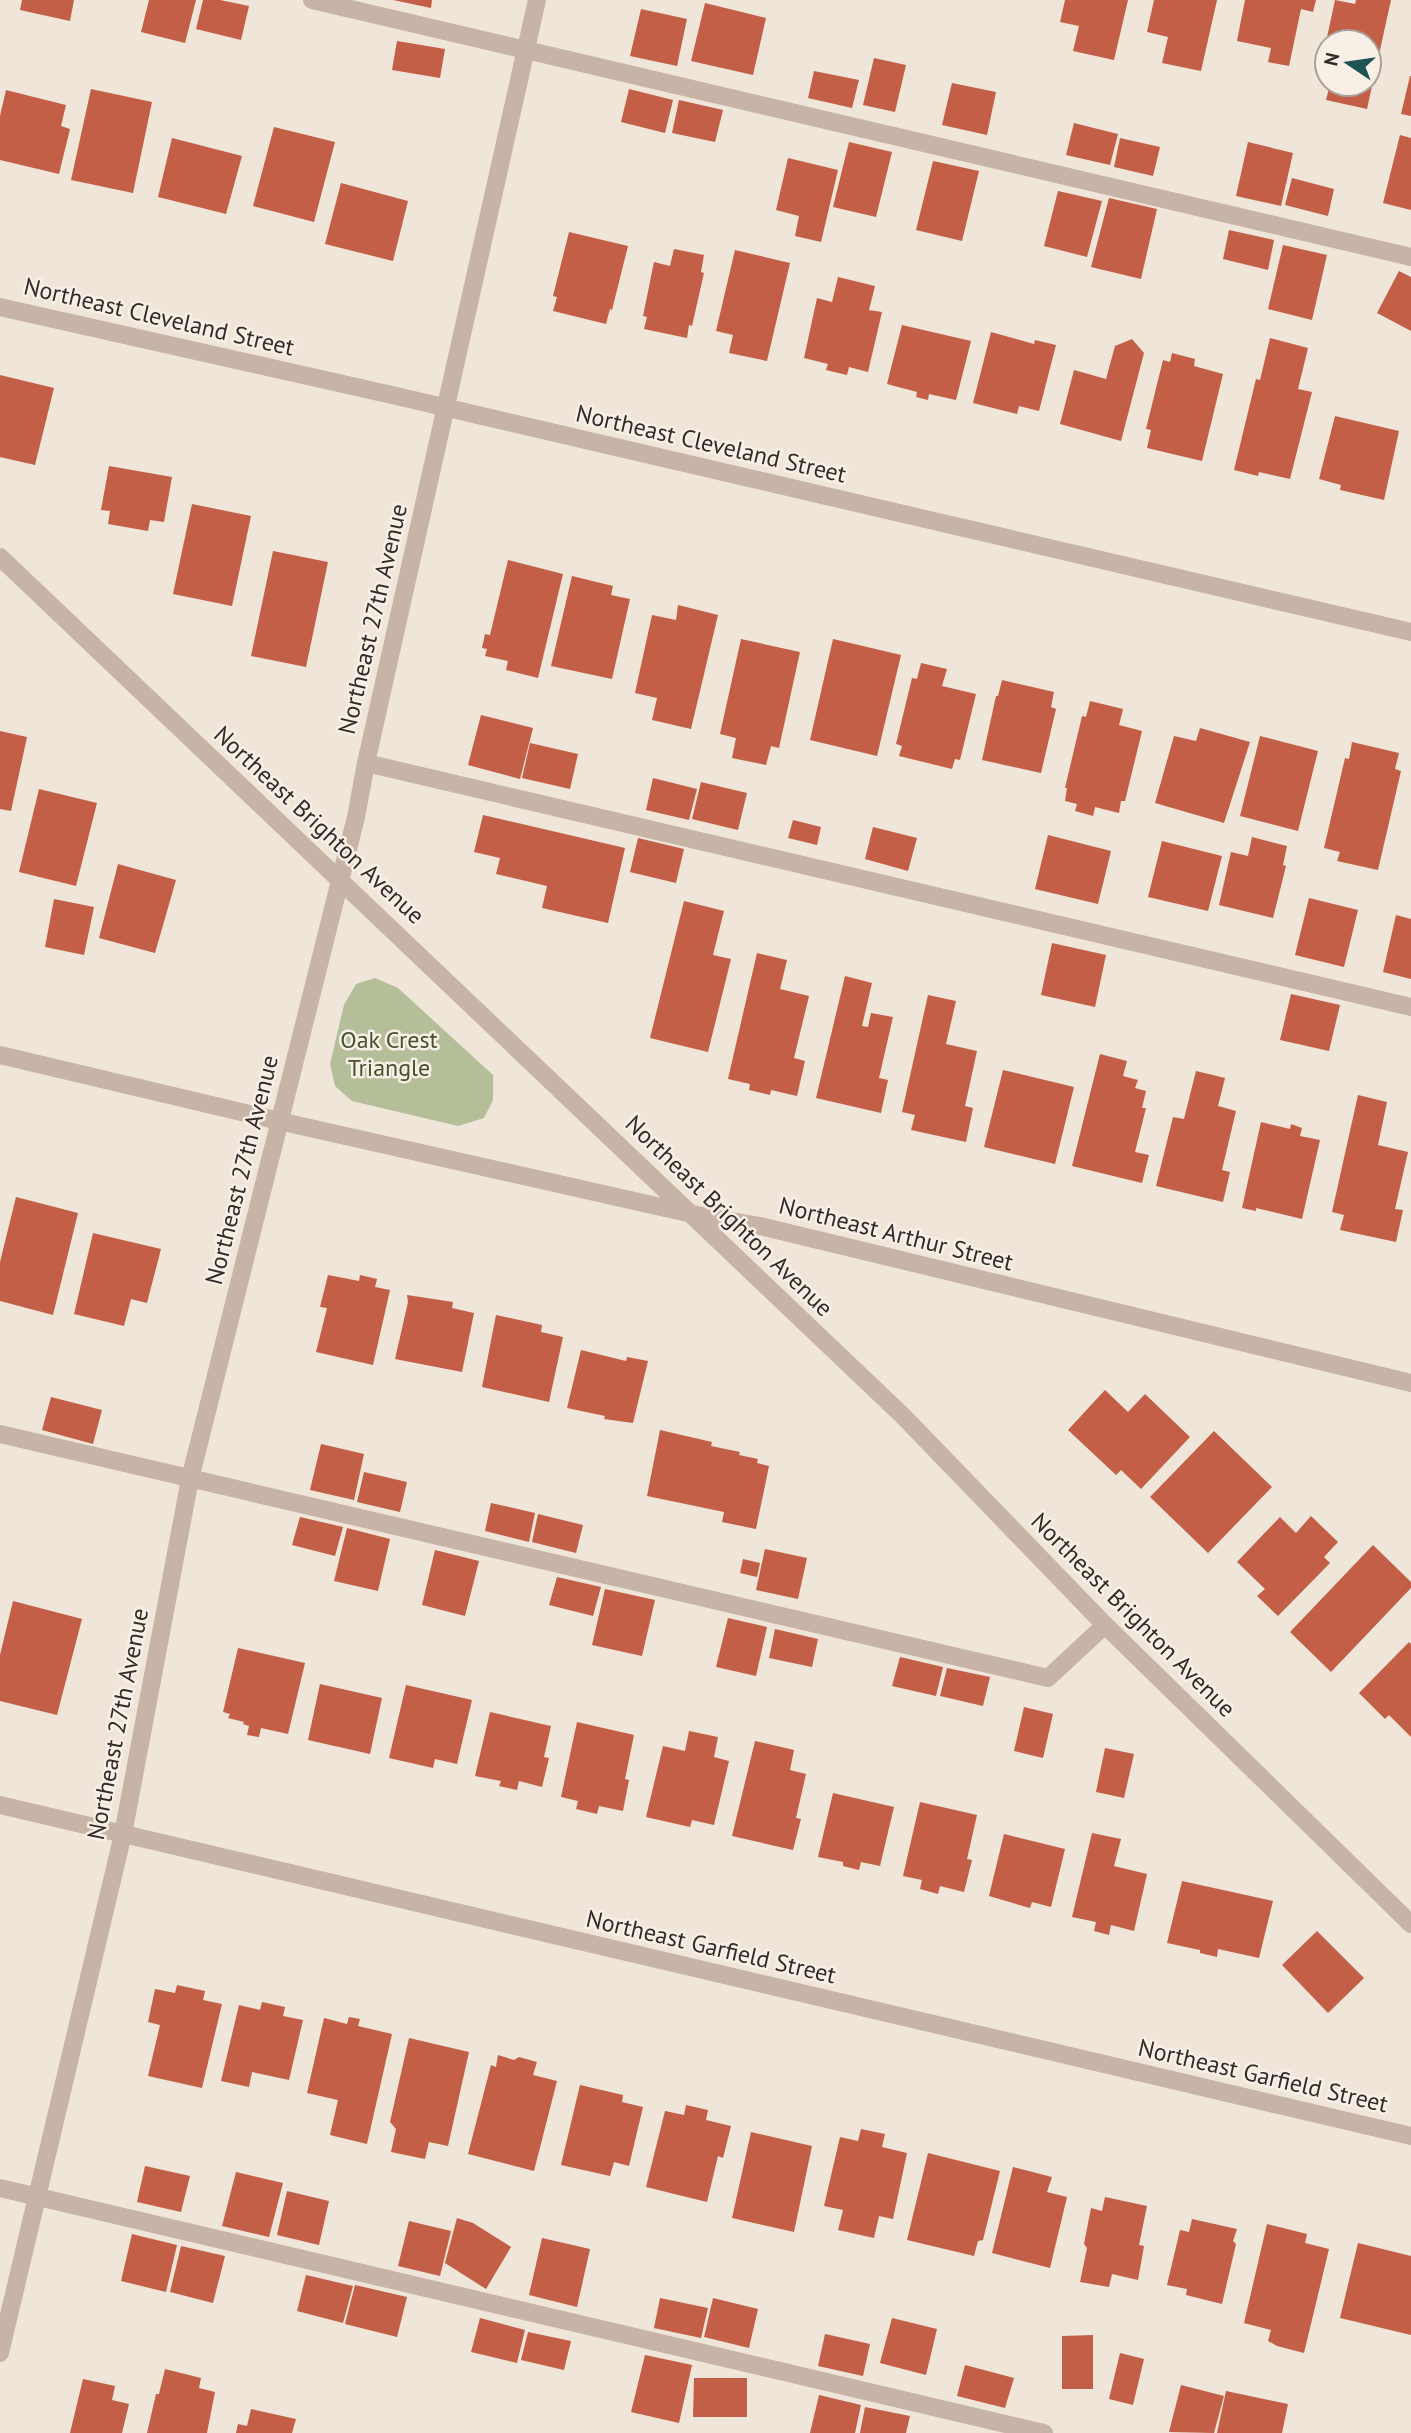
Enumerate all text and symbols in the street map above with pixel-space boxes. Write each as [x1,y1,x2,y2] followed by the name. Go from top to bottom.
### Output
[1313,28,1383,98] north arrow
[1318,50,1345,68] text: N
[21,270,297,363] street label: Northeast Cleveland Street
[573,397,849,490] street label: Northeast Cleveland Street
[331,501,414,737] street label: Northeast 27th Avenue
[207,719,431,930] street label: Northeast Brighton Avenue
[340,1024,438,1083] park label: Oak Crest Triangle
[198,1052,285,1288] street label: Northeast 27th Avenue
[619,1108,840,1323] street label: Northeast Brighton Avenue
[776,1189,1016,1278] street label: Northeast Arthur Street
[1024,1506,1242,1724] street label: Northeast Brighton Avenue
[80,1605,155,1842] street label: Northeast 27th Avenue
[583,1903,839,1990] street label: Northeast Garfield Street
[1135,2032,1391,2119] street label: Northeast Garfield Street

